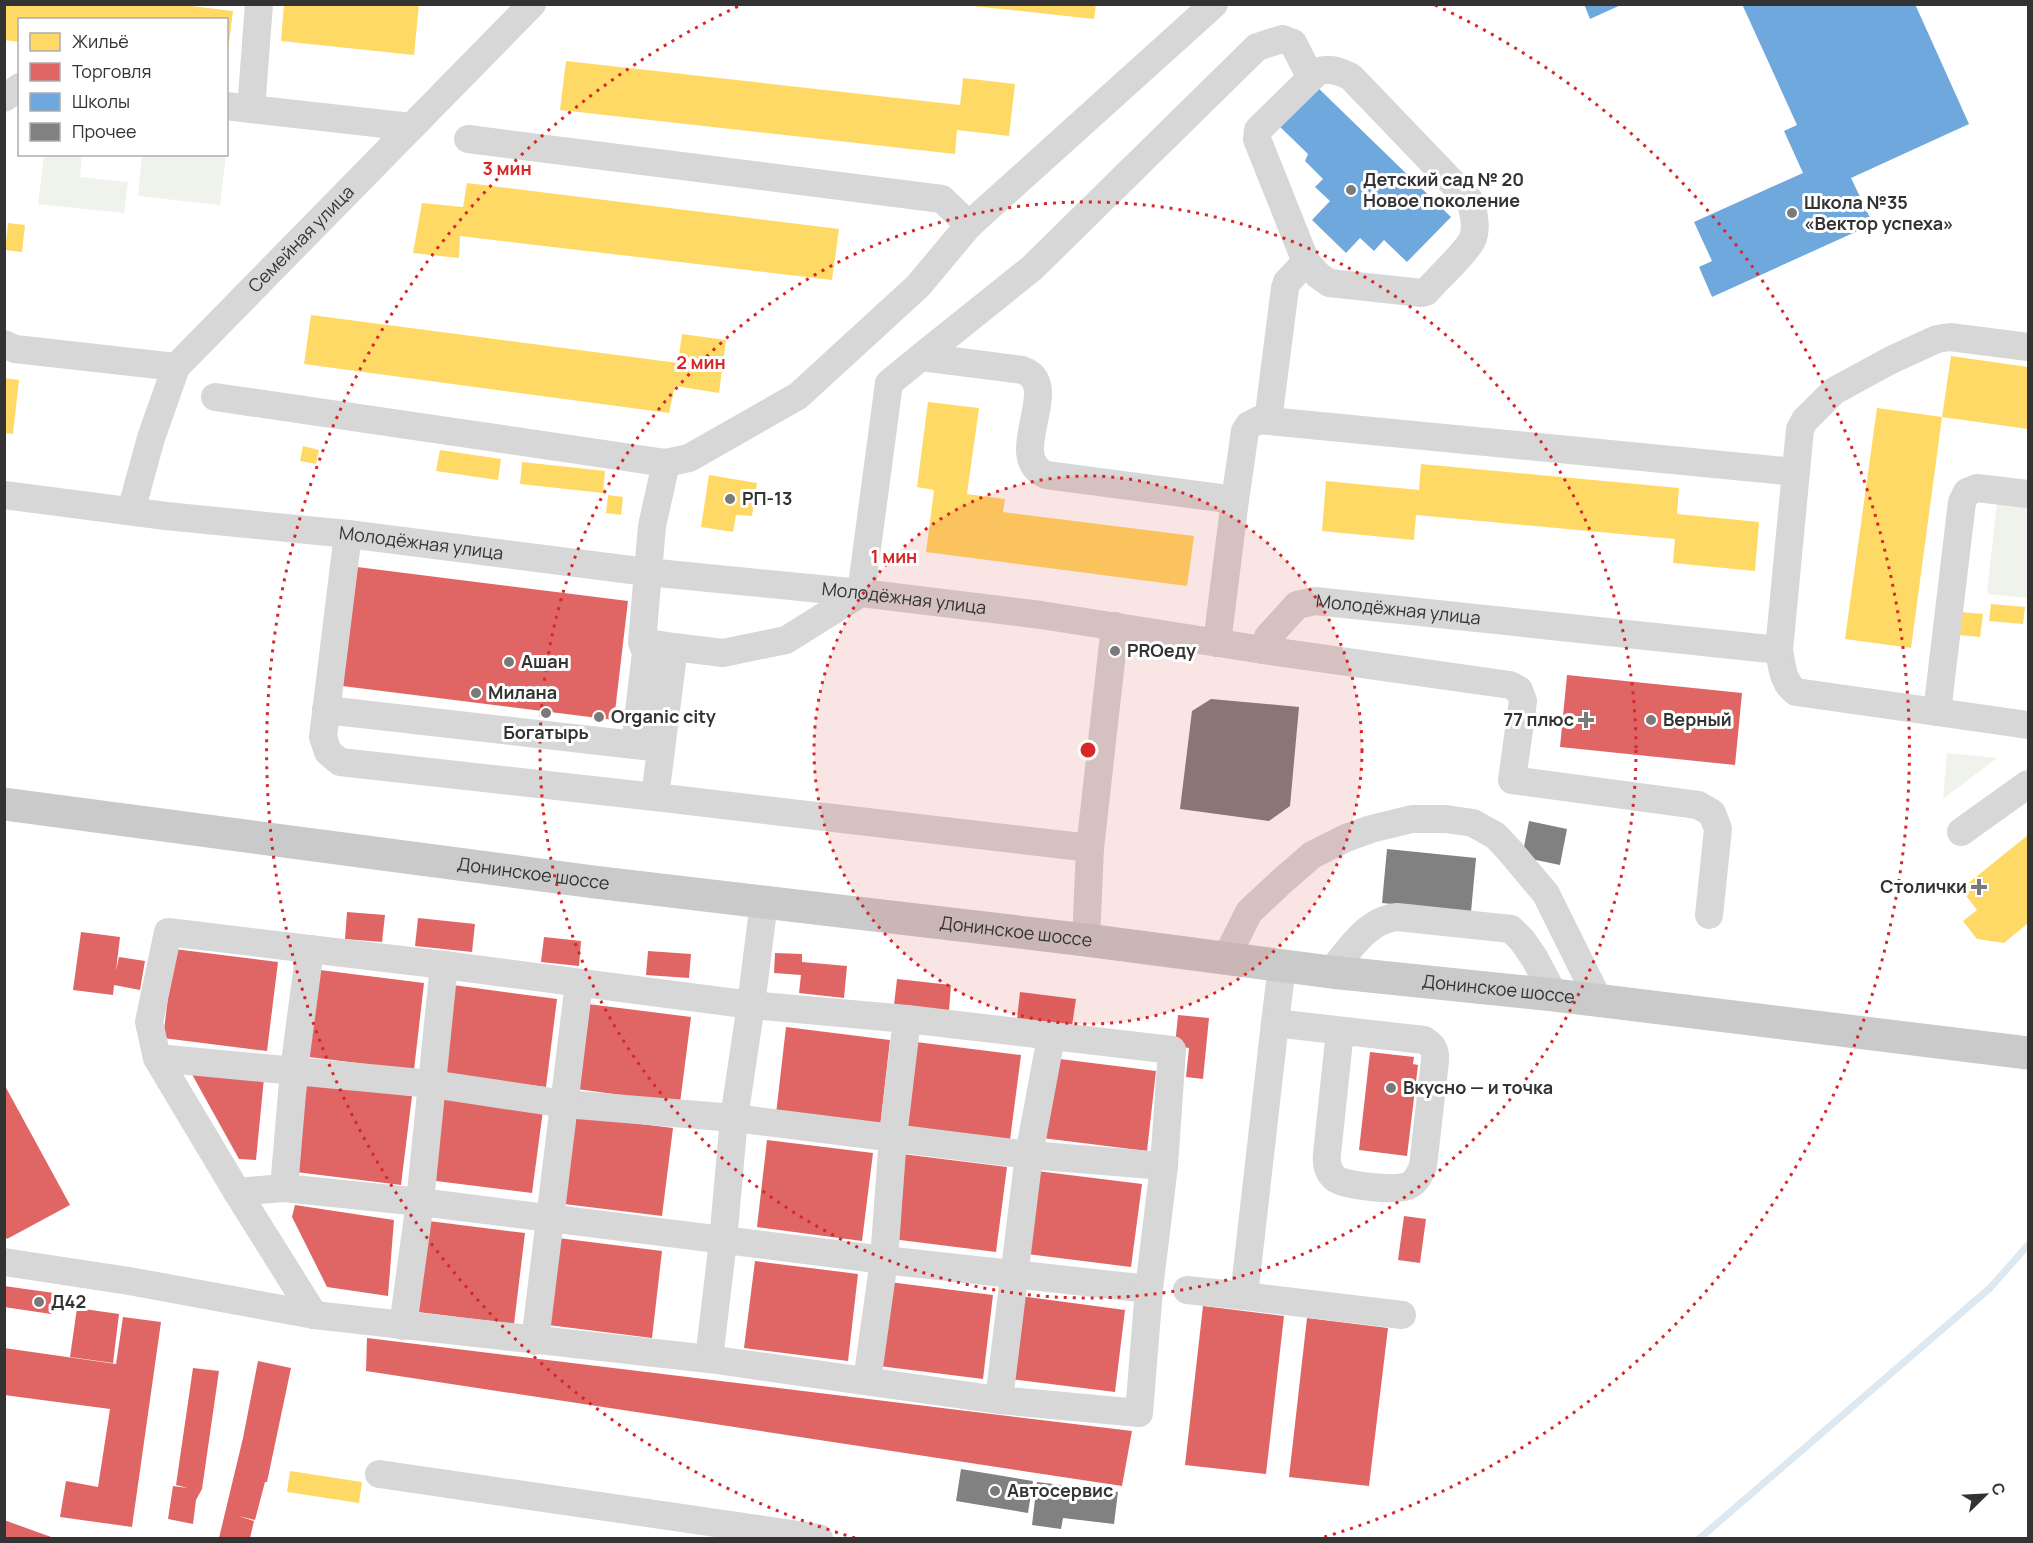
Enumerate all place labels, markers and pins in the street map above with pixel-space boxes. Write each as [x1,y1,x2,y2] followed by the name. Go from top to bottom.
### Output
[1363,167,1524,212] place label: Детский сад № 20 Новое поколение
[1344,183,1358,197] marker: Детский сад № 20 Новое поколение
[1804,190,1954,235] place label: Школа №35 «Вектор успеха»
[1785,206,1799,220] marker: Школа №35 «Вектор успеха»
[742,486,792,510] place label: РП-13
[723,492,737,506] marker: РП-13
[1127,638,1196,662] place label: PROеду
[1108,644,1122,658] marker: PROеду
[521,649,569,673] place label: Ашан
[502,655,516,669] marker: Ашан
[488,680,557,704] place label: Милана
[469,686,483,700] marker: Милана
[611,704,716,728] place label: Organic city
[539,706,553,720] marker: Богатырь
[1504,707,1574,731] place label: 77 плюс
[1663,707,1732,731] place label: Верный
[592,710,606,724] marker: Organic city
[1579,713,1593,727] marker: 77 плюс
[1644,713,1658,727] marker: Верный
[503,720,589,744] place label: Богатырь
[1078,740,1098,760] centre of rings
[1880,874,1967,898] place label: Столички
[1972,880,1986,894] marker: Столички
[1403,1075,1553,1099] place label: Вкусно — и точка
[1384,1081,1398,1095] marker: Вкусно — и точка
[51,1289,86,1313] place label: Д42
[32,1295,46,1309] marker: Д42
[1007,1478,1113,1502] place label: Автосервис
[988,1484,1002,1498] marker: Автосервис

